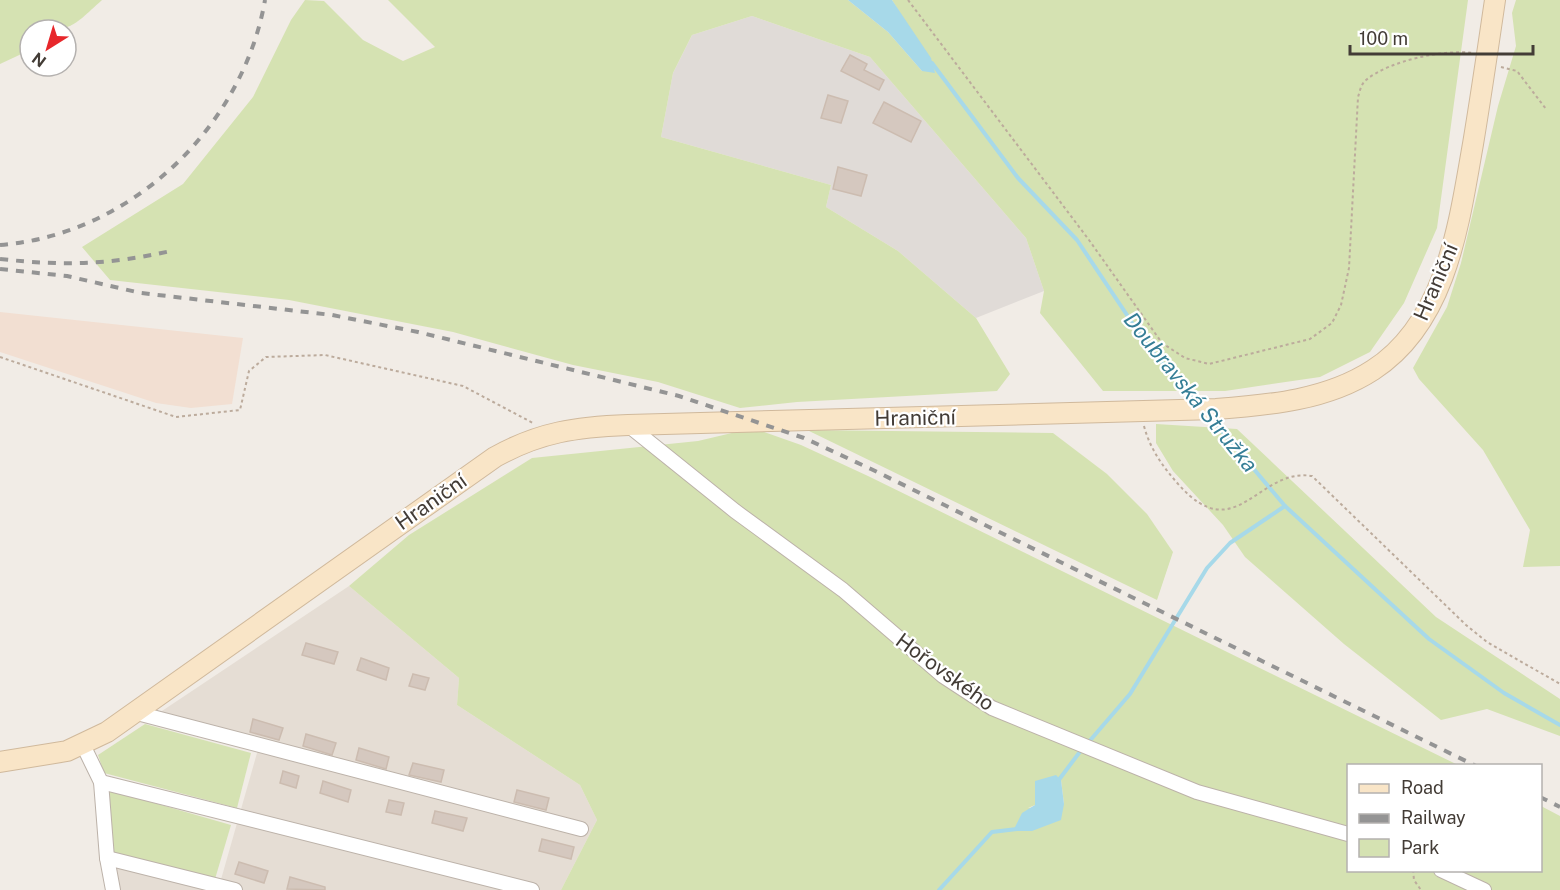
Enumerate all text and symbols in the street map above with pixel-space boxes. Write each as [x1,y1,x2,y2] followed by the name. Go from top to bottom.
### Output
[18,18,78,78] north arrow
[1350,18,1533,56] scale bar
[1359,28,1408,49] text: 100 m
[29,48,50,71] text: N
[1408,239,1463,324] street label: Hraniční
[1119,307,1263,477] water label: Doubravská Stružka
[874,404,957,431] street label: Hraniční
[390,467,472,535] street label: Hraniční
[891,627,999,716] street label: Hořovského
[1347,764,1542,872] legend
[1401,777,1444,798] text: Road
[1401,807,1466,828] text: Railway
[1401,837,1439,858] text: Park

